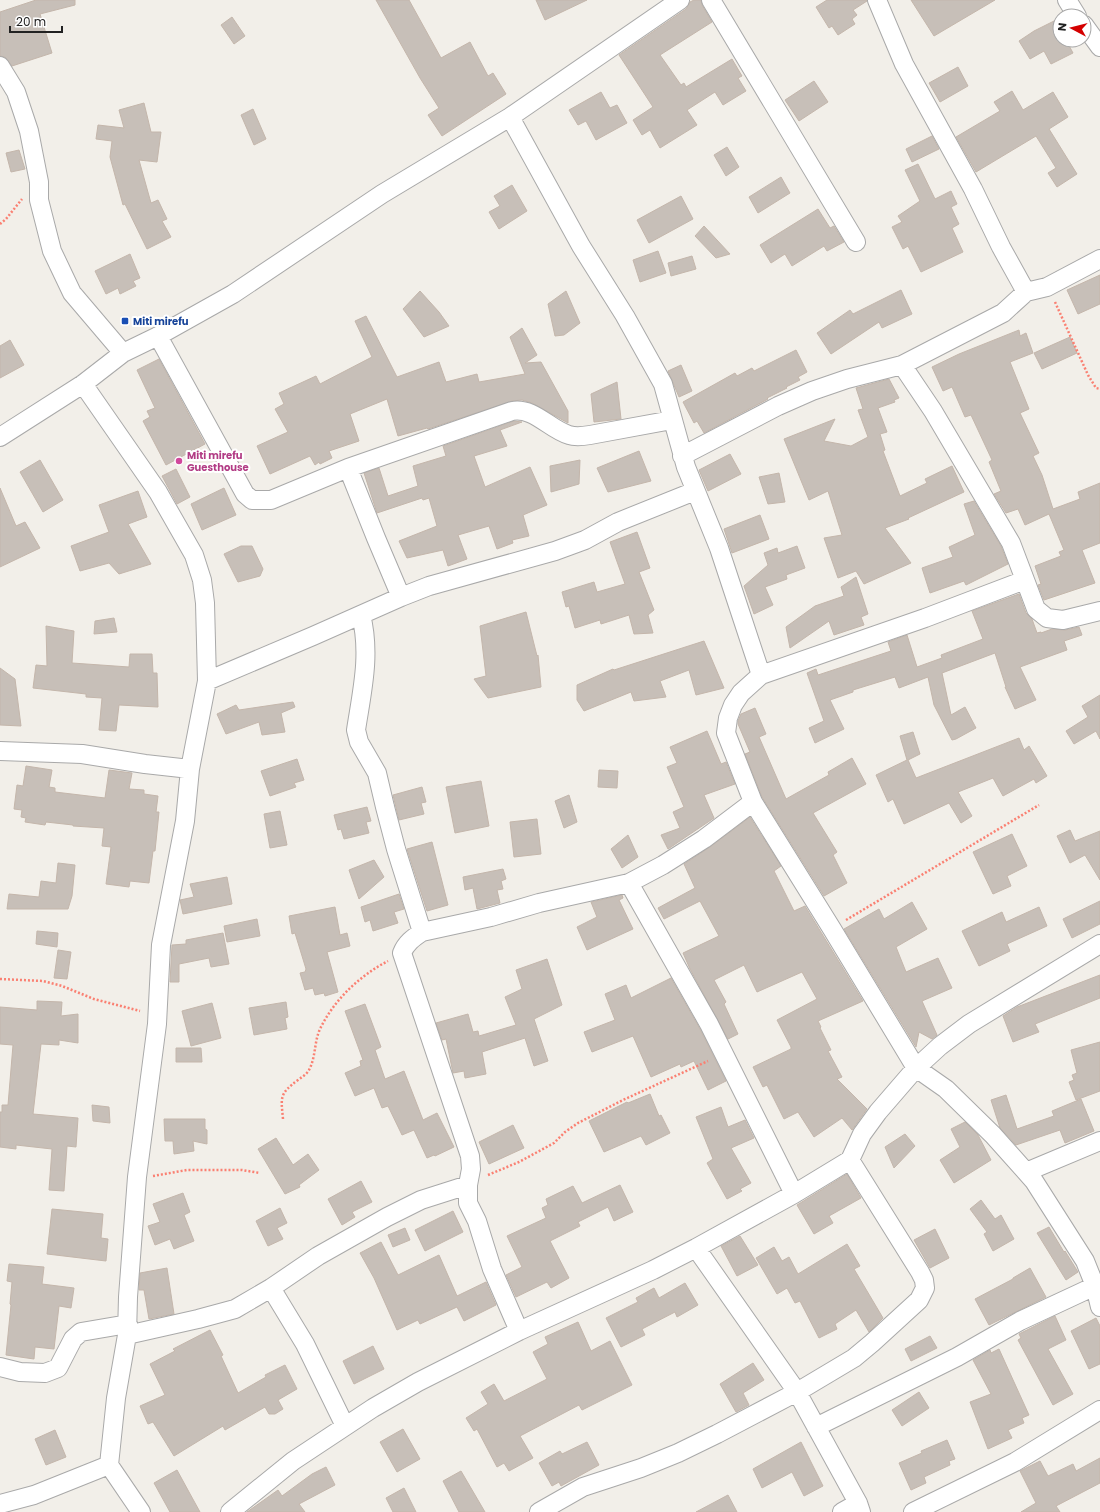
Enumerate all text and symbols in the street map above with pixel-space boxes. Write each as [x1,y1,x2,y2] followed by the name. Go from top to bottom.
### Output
[10,8,62,34] scale bar
[1052,8,1092,48] north arrow
[16,13,46,30] text: 20 m
[1054,22,1071,32] text: N
[133,314,189,329] place label: Miti mirefu
[120,316,130,326] marker: Miti mirefu
[187,448,249,475] place label: Miti mirefu Guesthouse
[174,456,184,466] marker: Miti mirefu Guesthouse

